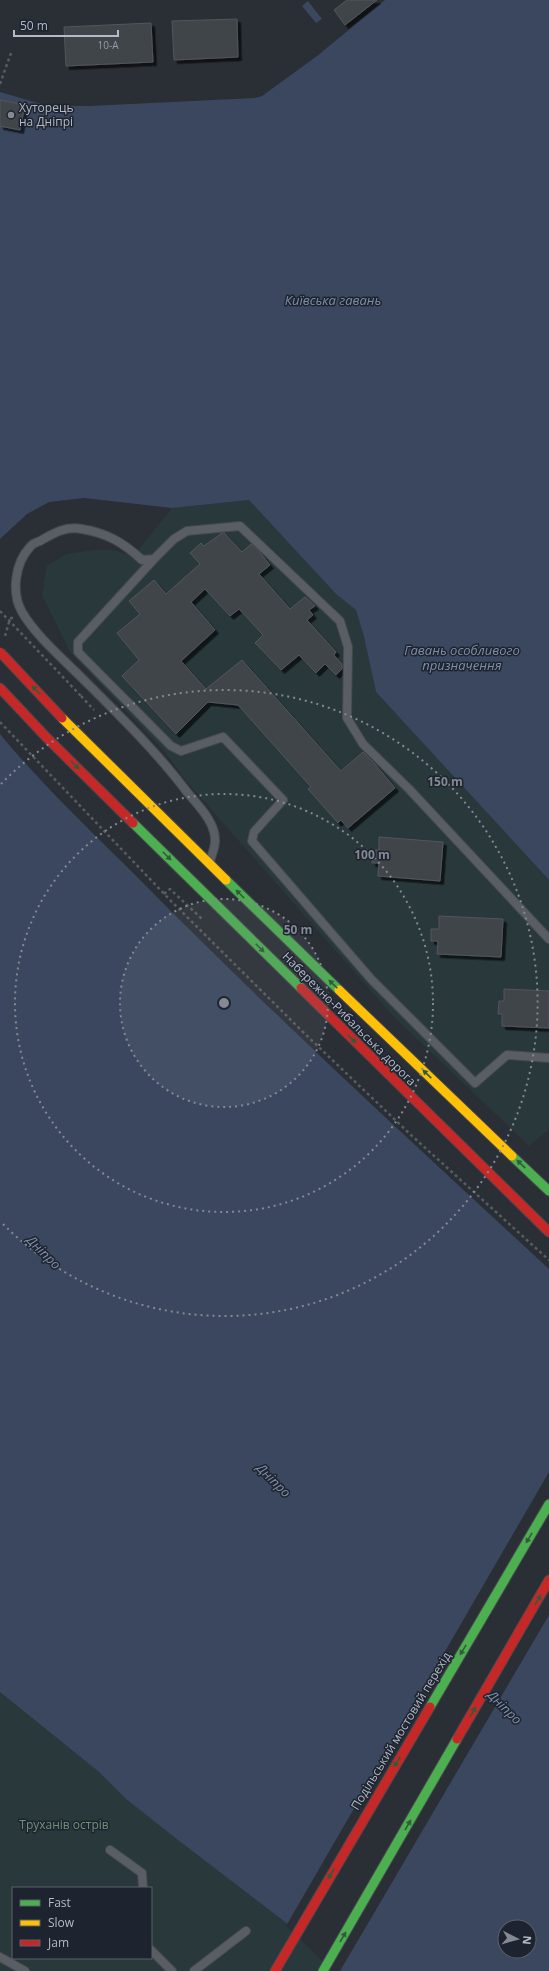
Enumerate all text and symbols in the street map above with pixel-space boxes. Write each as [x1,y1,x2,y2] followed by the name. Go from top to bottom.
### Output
[14,12,118,38] scale bar
[20,17,48,34] text: 50 m
[98,38,119,52] house number: 10-А
[19,99,73,130] place label: Хуторець на Дніпрі
[6,110,16,120] marker: Хуторець на Дніпрі
[285,291,381,309] water label: Київська гавань
[404,641,520,674] water label: Гавань особливого призначення
[31,685,41,695] one-way arrow
[70,760,80,770] one-way arrow
[427,773,463,790] text: 150 m
[354,846,390,863] text: 100 m
[162,852,172,861] one-way arrow
[235,889,244,899] one-way arrow
[284,921,312,938] text: 50 m
[255,943,265,953] one-way arrow
[279,948,420,1089] street label: Набережно-Рибальська дорога
[328,979,338,989] one-way arrow
[217,996,231,1010] centre of rings
[347,1034,357,1044] one-way arrow
[422,1069,432,1079] one-way arrow
[516,1159,526,1169] one-way arrow
[22,1230,65,1273] water label: Дніпро
[252,1458,295,1501] water label: Дніпро
[526,1532,533,1544] one-way arrow
[534,1594,541,1605] one-way arrow
[460,1644,467,1656] one-way arrow
[347,1648,455,1813] street label: Подільський мостовий перехід
[483,1685,526,1728] water label: Дніпро
[470,1706,477,1718] one-way arrow
[394,1756,401,1768] one-way arrow
[19,1816,109,1833] park label: Труханів острів
[405,1819,412,1831] one-way arrow
[328,1868,335,1880] one-way arrow
[12,1887,152,1959] legend
[48,1894,71,1911] text: Fast
[48,1914,75,1931] text: Slow
[497,1919,537,1959] north arrow
[340,1931,347,1943] one-way arrow
[47,1934,69,1951] text: Jam
[520,1935,535,1945] text: N

